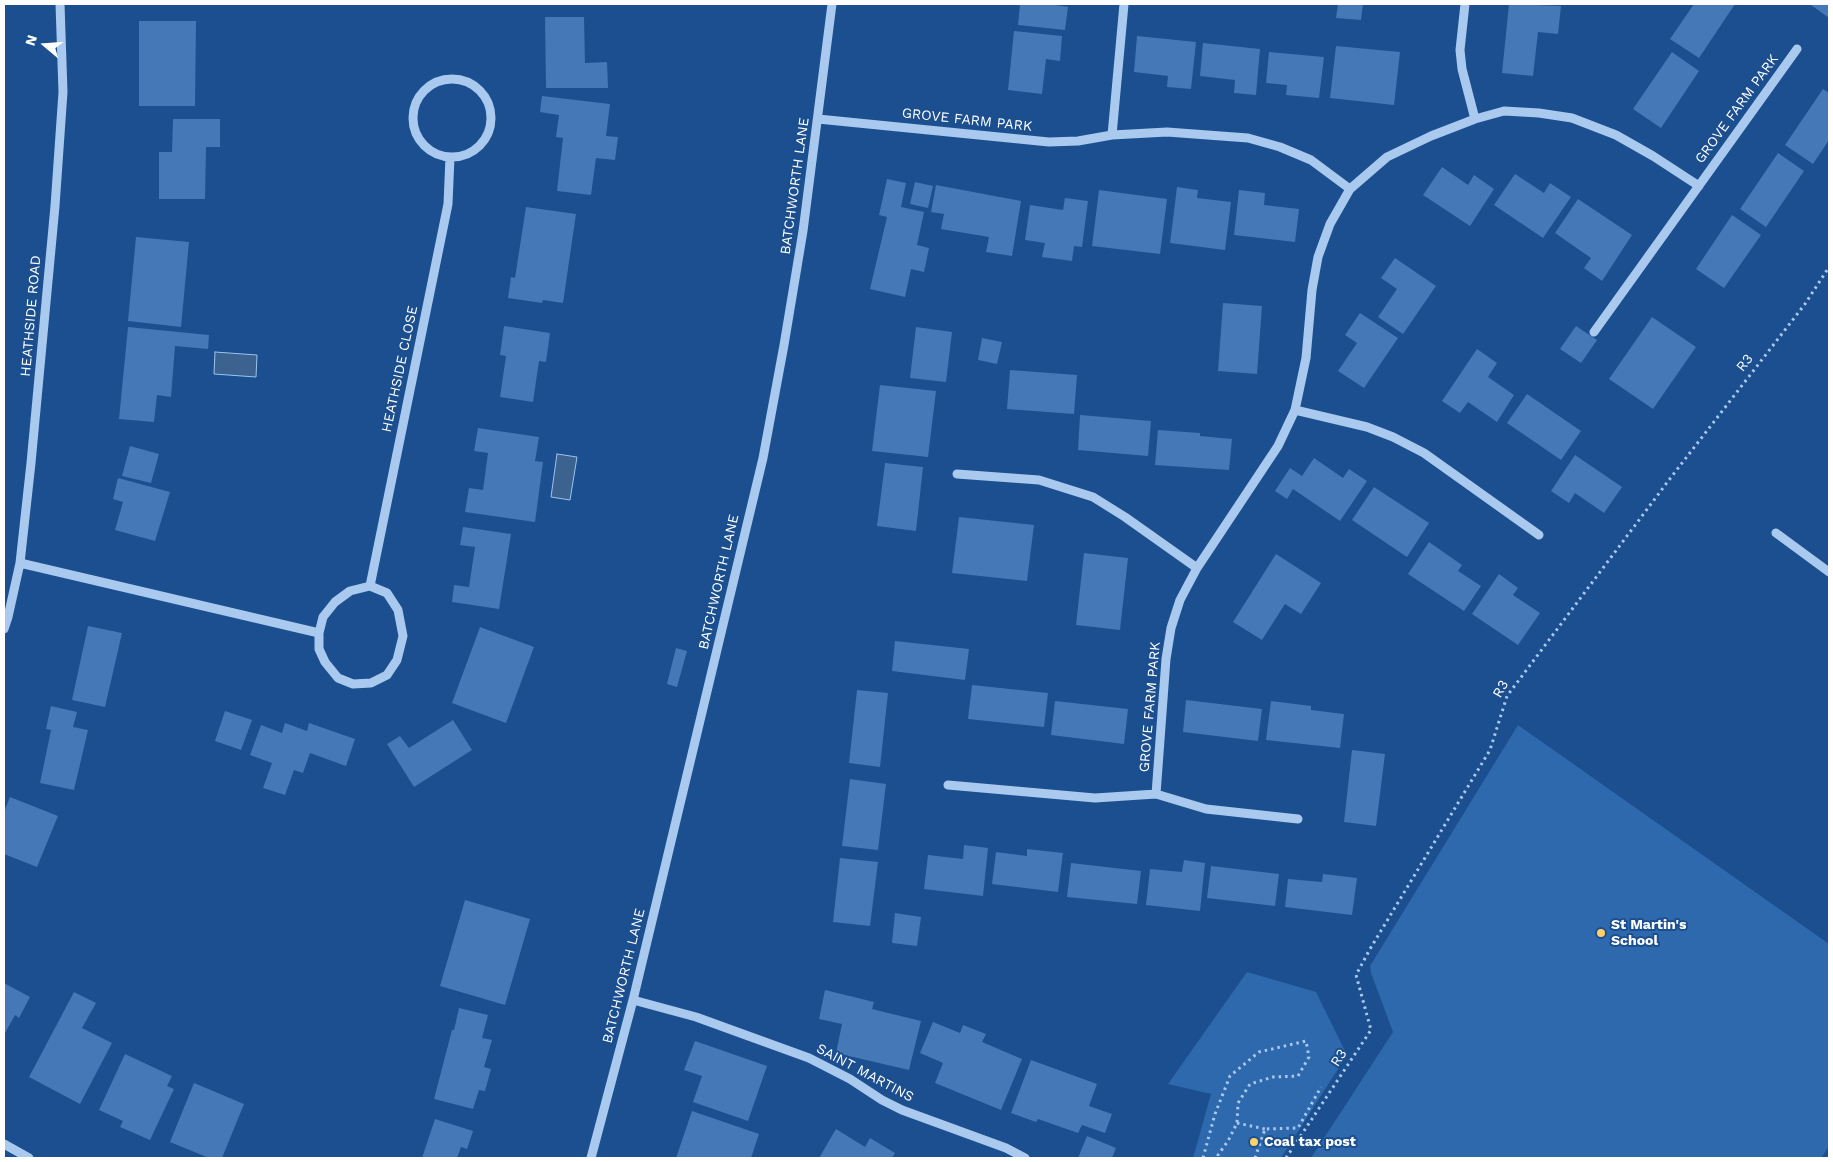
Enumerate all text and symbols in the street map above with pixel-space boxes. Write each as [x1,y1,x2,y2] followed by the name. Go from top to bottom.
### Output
[20,20,70,70] north arrow
[22,33,40,48] text: N
[1692,51,1782,167] street label: GROVE FARM PARK
[901,105,1033,135] street label: GROVE FARM PARK
[777,116,813,256] street label: BATCHWORTH LANE
[17,255,45,377] street label: HEATHSIDE ROAD
[378,304,422,434] street label: HEATHSIDE CLOSE
[1733,351,1757,375] street label: R3
[695,513,743,651] street label: BATCHWORTH LANE
[1136,641,1164,773] street label: GROVE FARM PARK
[1489,677,1513,701] street label: R3
[599,907,649,1045] street label: BATCHWORTH LANE
[1611,917,1686,950] place label: St Martin's School
[1595,927,1607,939] marker: St Martin's School
[813,1040,917,1106] street label: SAINT MARTINS
[1327,1046,1351,1070] street label: R3
[1264,1134,1356,1150] place label: Coal tax post
[1248,1136,1260,1148] marker: Coal tax post

